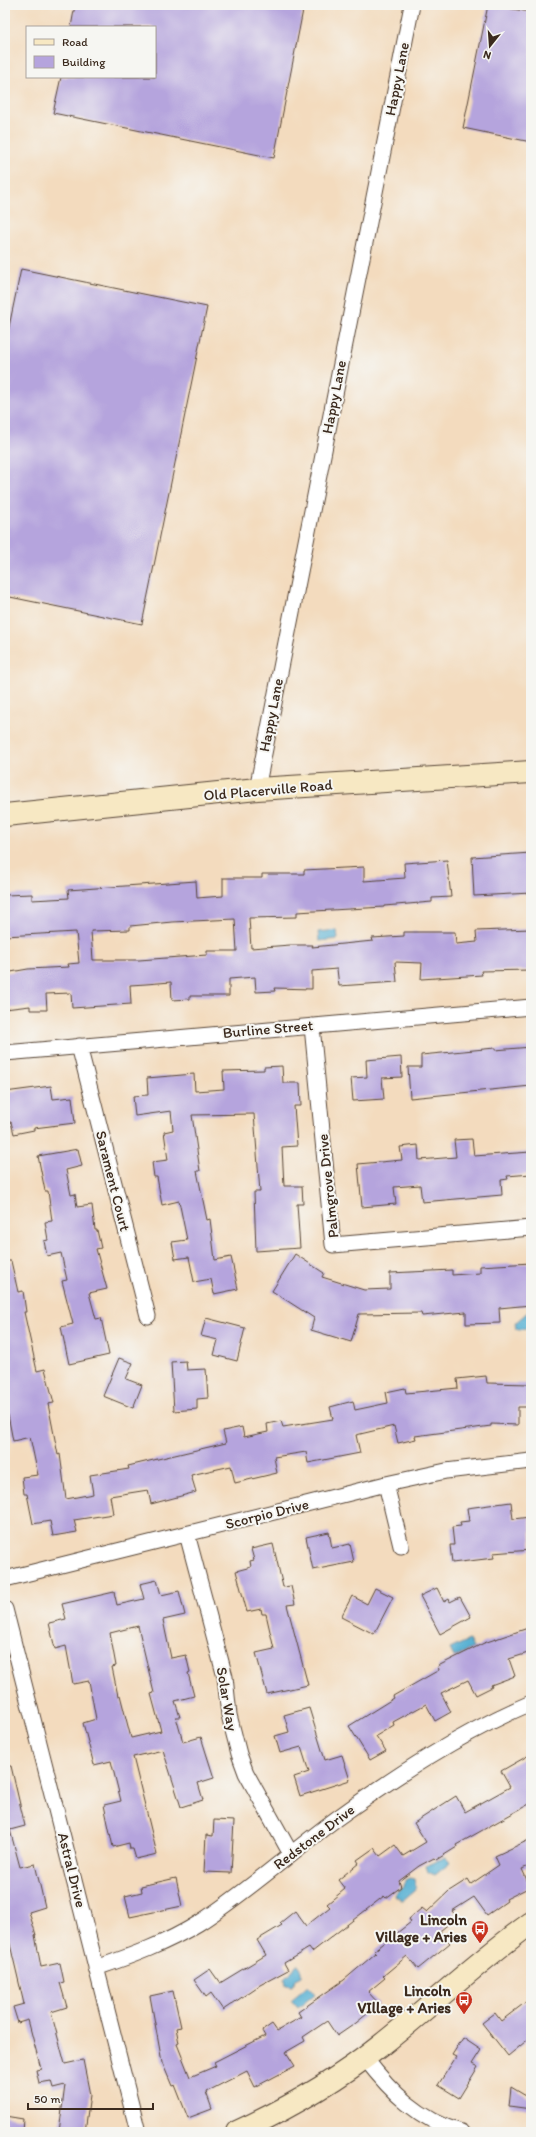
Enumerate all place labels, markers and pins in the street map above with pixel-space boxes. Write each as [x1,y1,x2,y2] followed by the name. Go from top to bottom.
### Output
[376,1911,468,1947] place label: Lincoln Village + Aries
[470,1919,490,1944] bus stop icon: Lincoln Village + Aries
[357,1982,452,2018] place label: Lincoln VIllage + Aries
[454,1990,474,2015] bus stop icon: Lincoln VIllage + Aries

